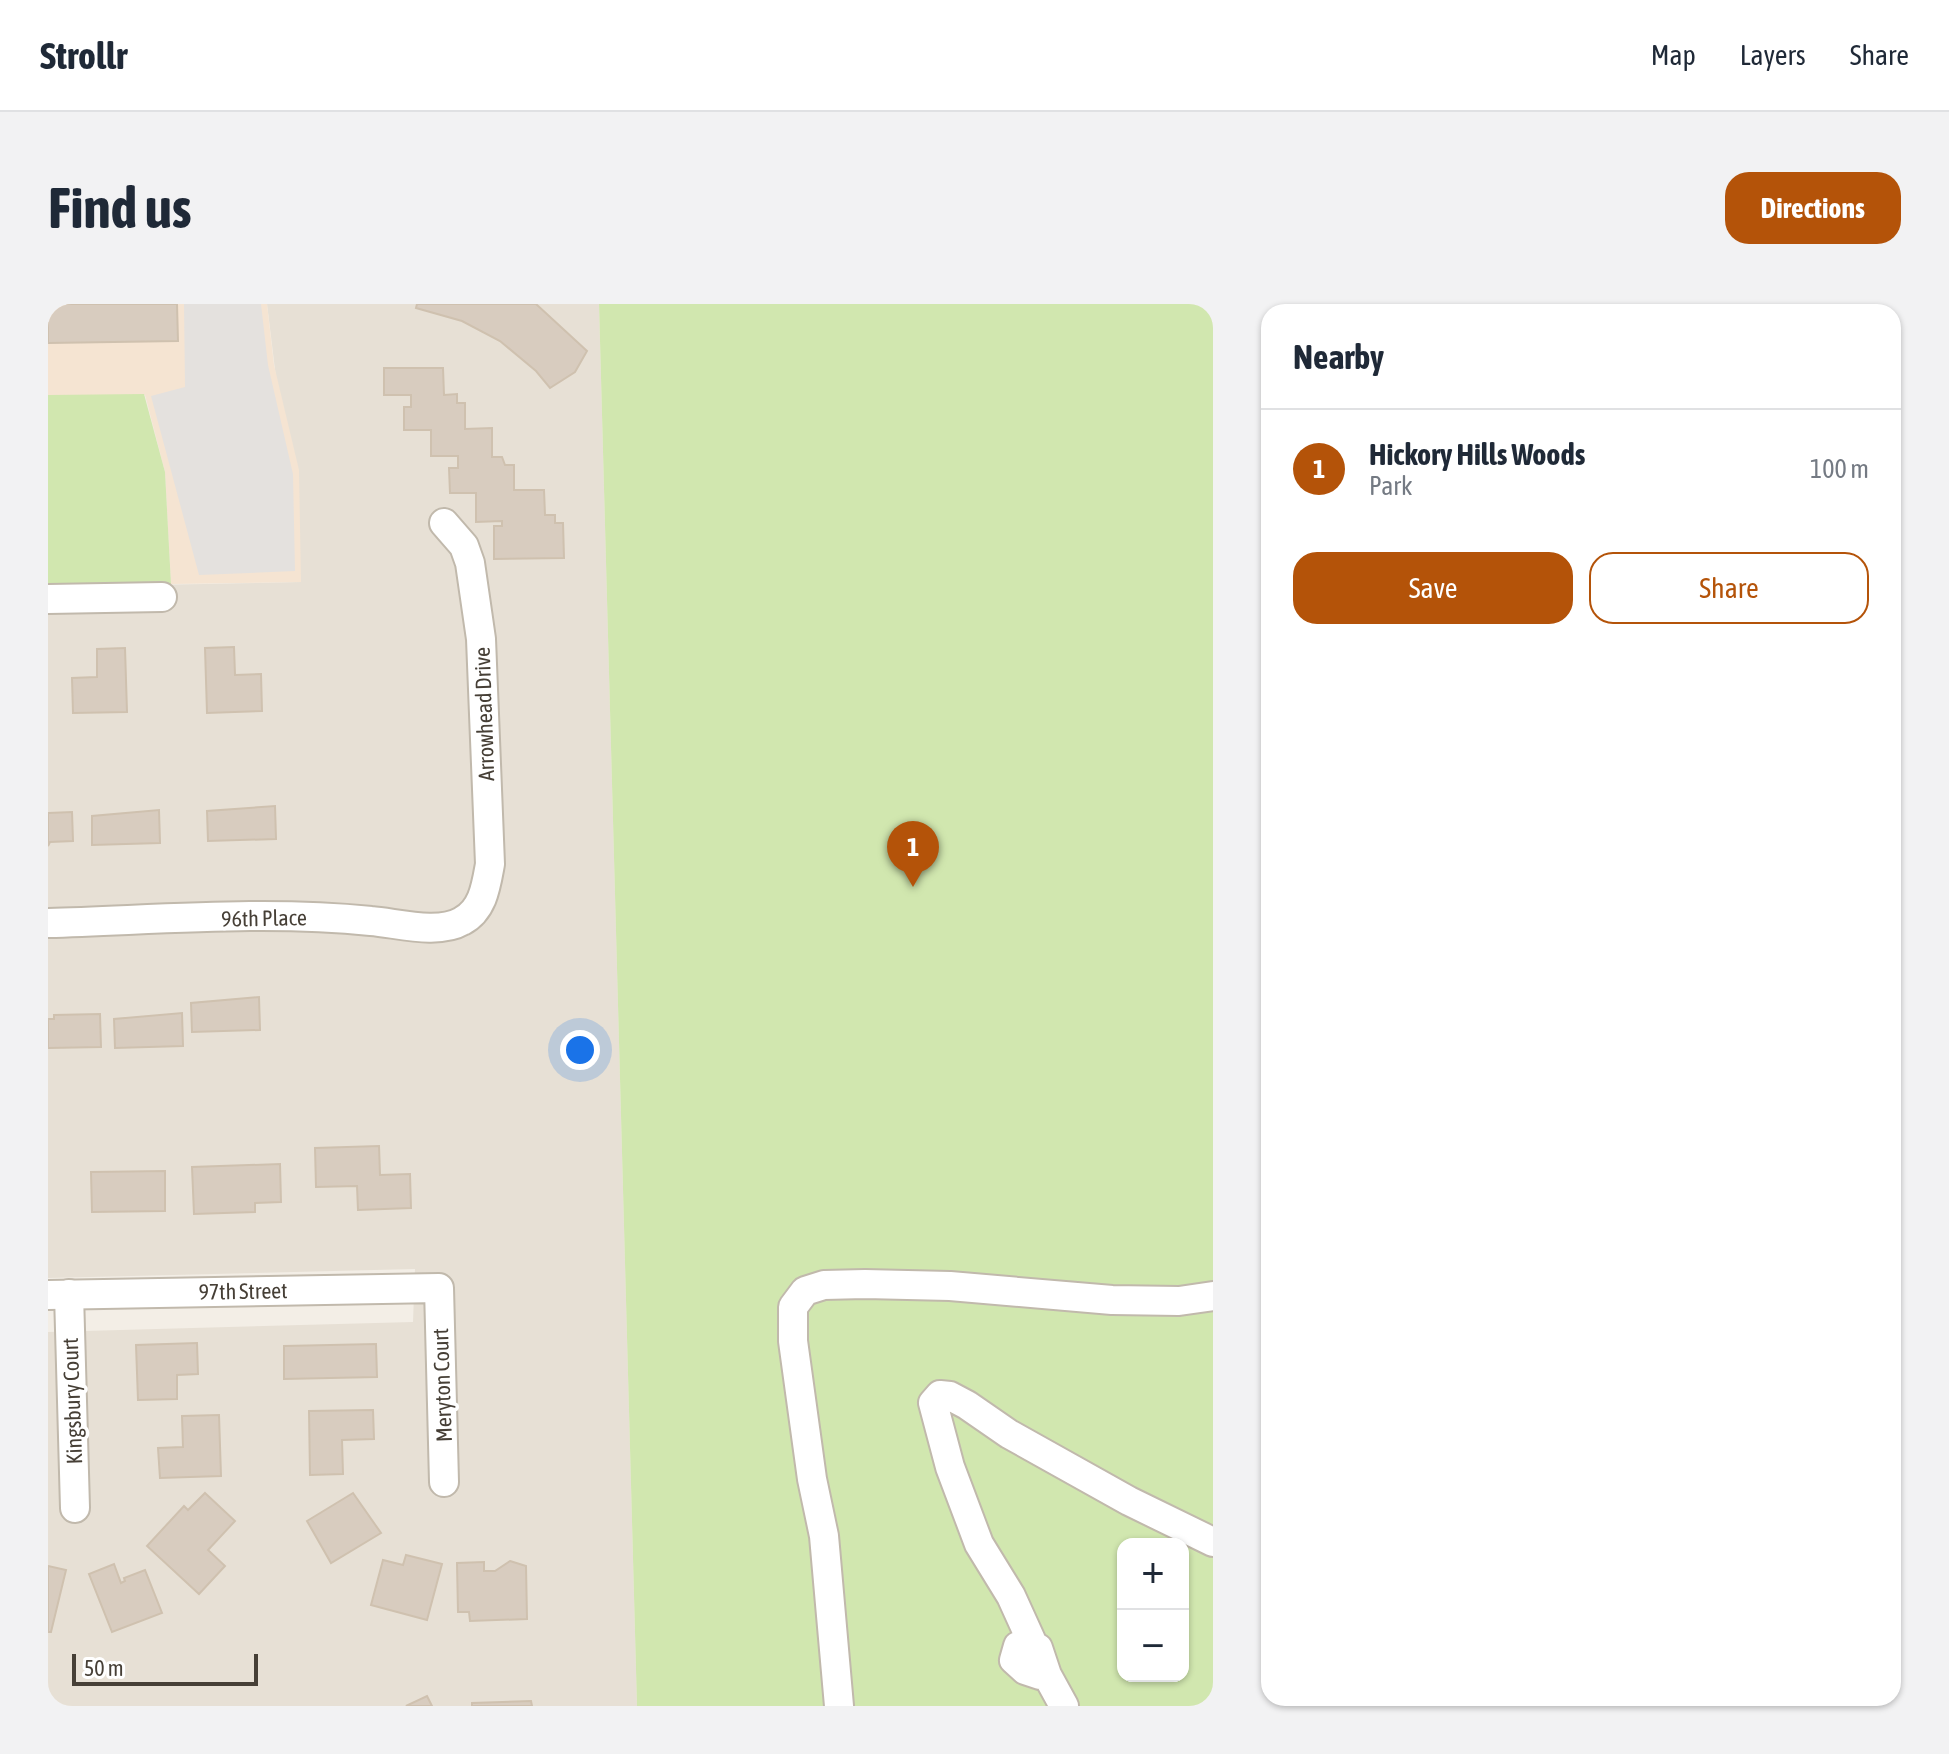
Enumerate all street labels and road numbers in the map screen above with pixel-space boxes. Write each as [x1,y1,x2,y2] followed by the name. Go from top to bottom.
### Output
[469,647,499,781] street label: Arrowhead Drive
[221,904,307,932] street label: 96th Place
[198,1277,288,1305] street label: 97th Street
[427,1328,457,1442] street label: Meryton Court
[57,1337,87,1465] street label: Kingsbury Court

